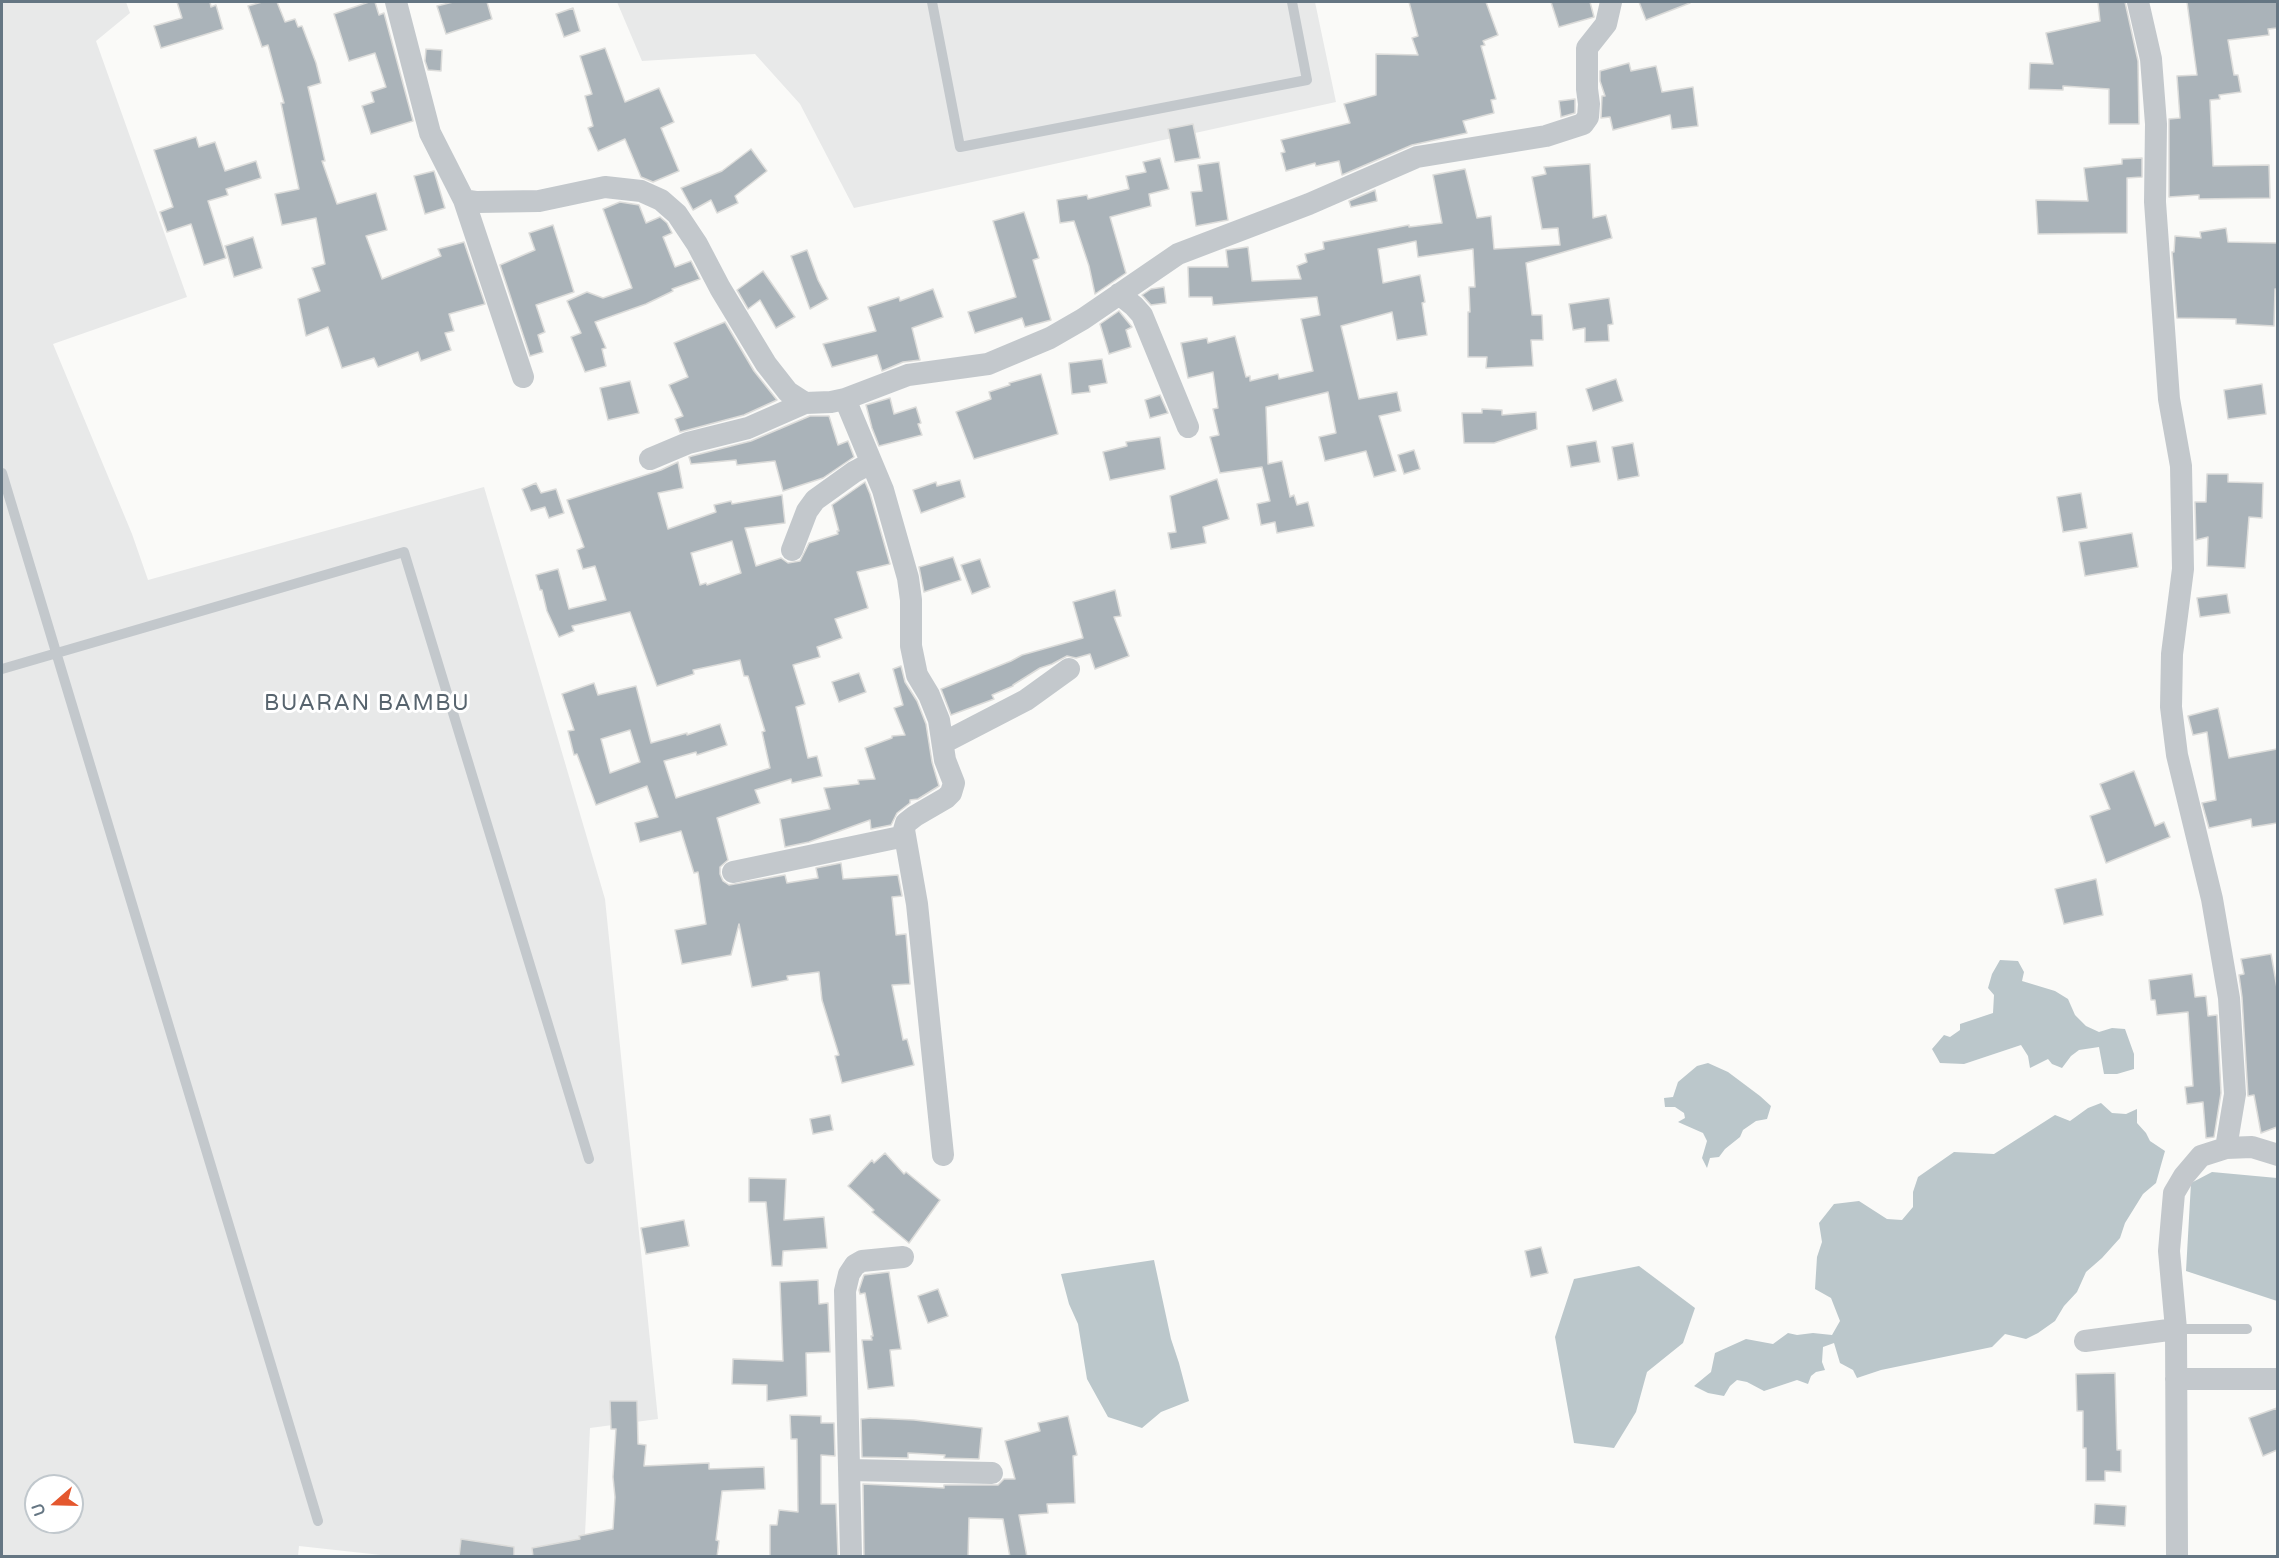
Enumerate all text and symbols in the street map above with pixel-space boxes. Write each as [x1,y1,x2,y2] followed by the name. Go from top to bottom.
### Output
[264,691,470,717] district label: BUARAN BAMBU
[24,1474,84,1534] north arrow
[27,1500,50,1519] text: U

